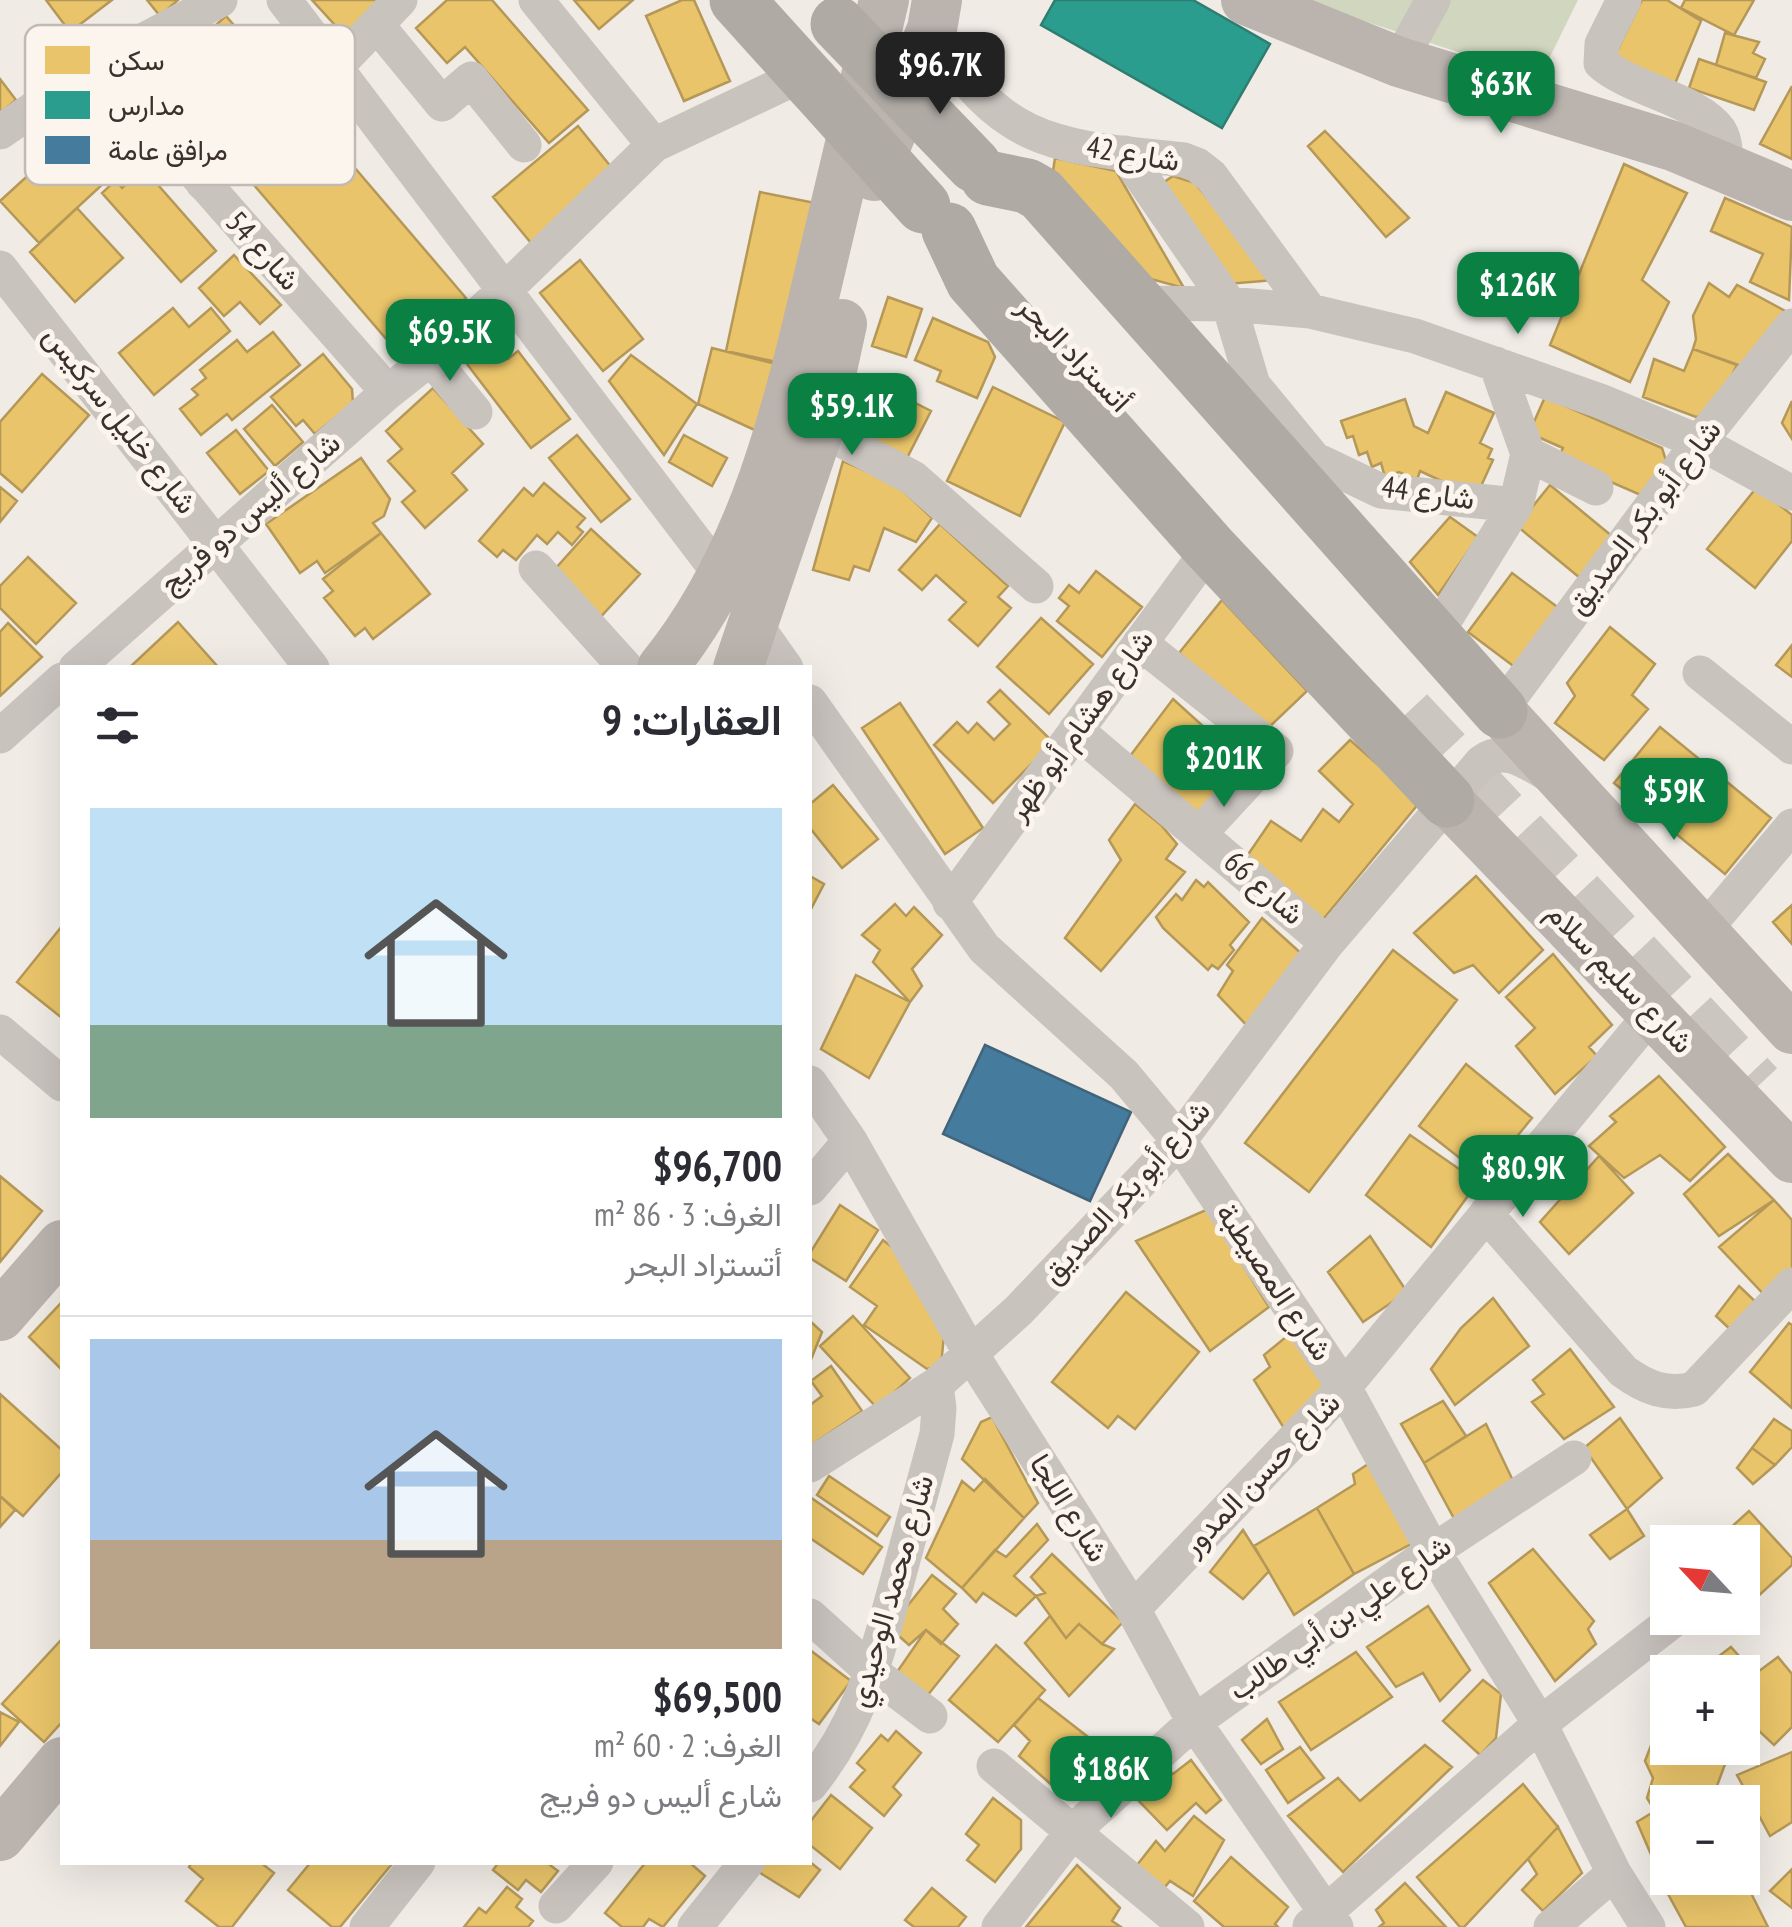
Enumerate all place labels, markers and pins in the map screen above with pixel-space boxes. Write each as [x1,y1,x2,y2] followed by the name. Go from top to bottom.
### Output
[859,32,1021,117] pin: $96.7K
[1442,51,1560,136] pin: $63K
[1448,252,1588,337] pin: $126K
[369,299,531,384] pin: $69.5K
[771,373,933,458] pin: $59.1K
[1154,725,1294,810] pin: $201K
[1615,758,1733,843] pin: $59K
[1442,1135,1604,1220] pin: $80.9K
[1041,1736,1181,1821] pin: $186K

